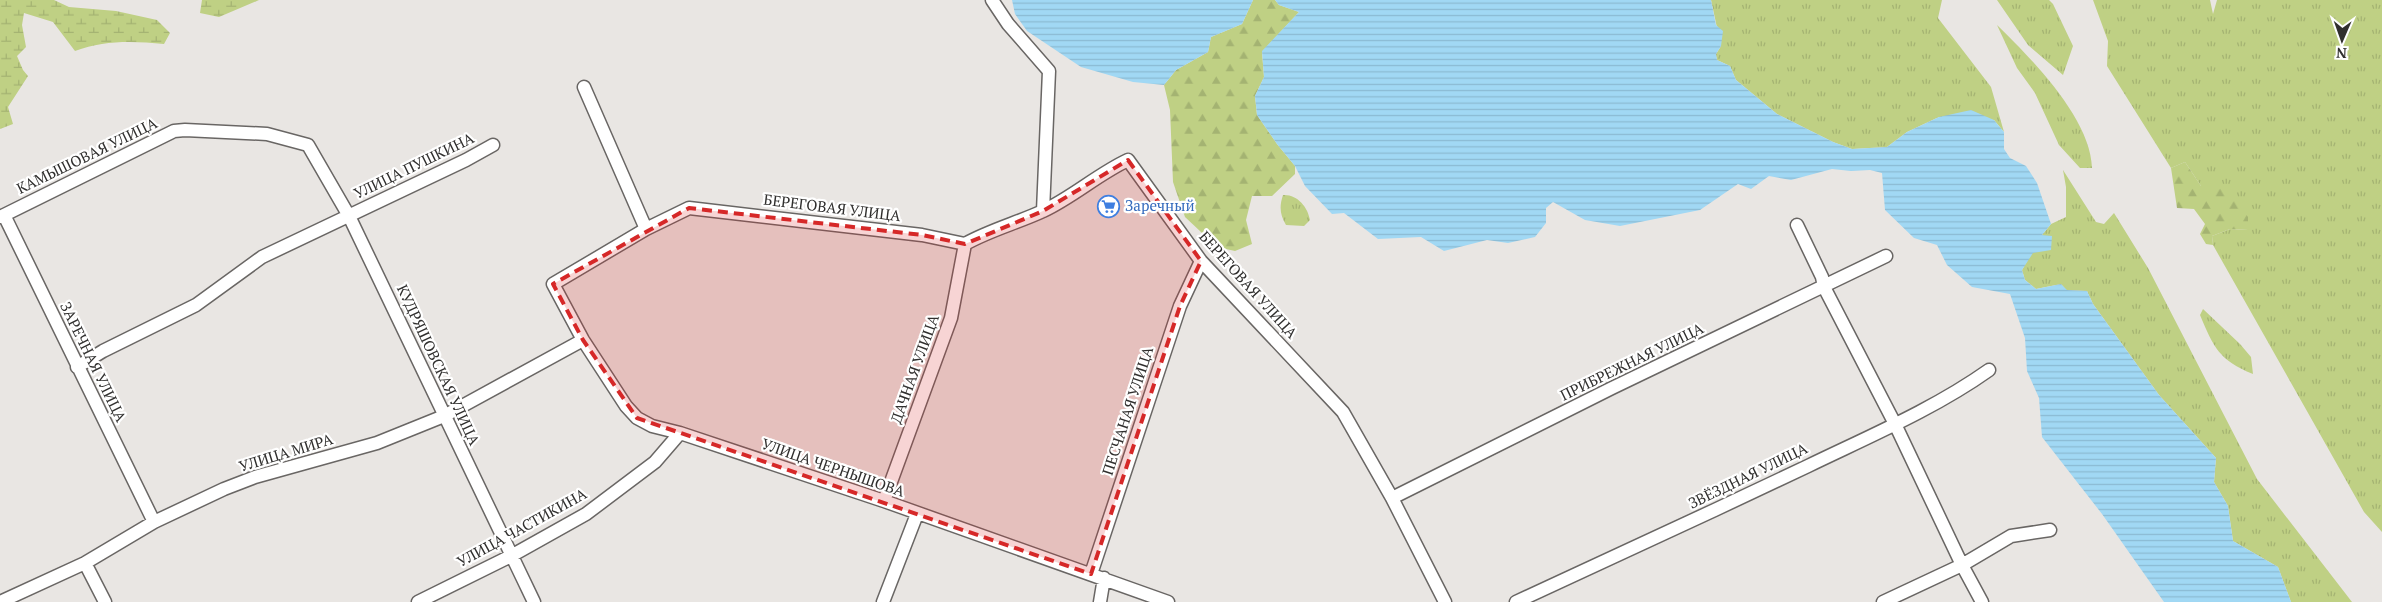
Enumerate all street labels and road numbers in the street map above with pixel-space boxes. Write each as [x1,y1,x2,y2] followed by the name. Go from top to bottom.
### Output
[13,112,161,198] street label: КАМЫШОВАЯ УЛИЦА
[350,127,478,203] street label: УЛИЦА ПУШКИНА
[762,189,903,225] street label: БЕРЕГОВАЯ УЛИЦА
[1195,226,1303,343] street label: БЕРЕГОВАЯ УЛИЦА
[393,281,485,449] street label: КУДРЯШОВСКАЯ УЛИЦА
[56,298,132,426] street label: ЗАРЕЧНАЯ УЛИЦА
[885,311,943,426] street label: ДАЧНАЯ УЛИЦА
[1557,317,1707,405] street label: ПРИБРЕЖНАЯ УЛИЦА
[1097,343,1158,478] street label: ПЕСЧАНАЯ УЛИЦА
[236,428,336,476] street label: УЛИЦА МИРА
[759,433,908,501] street label: УЛИЦА ЧЕРНЫШОВА
[1685,437,1811,513] street label: ЗВЁЗДНАЯ УЛИЦА
[453,483,591,571] street label: УЛИЦА ЧАСТИКИНА

